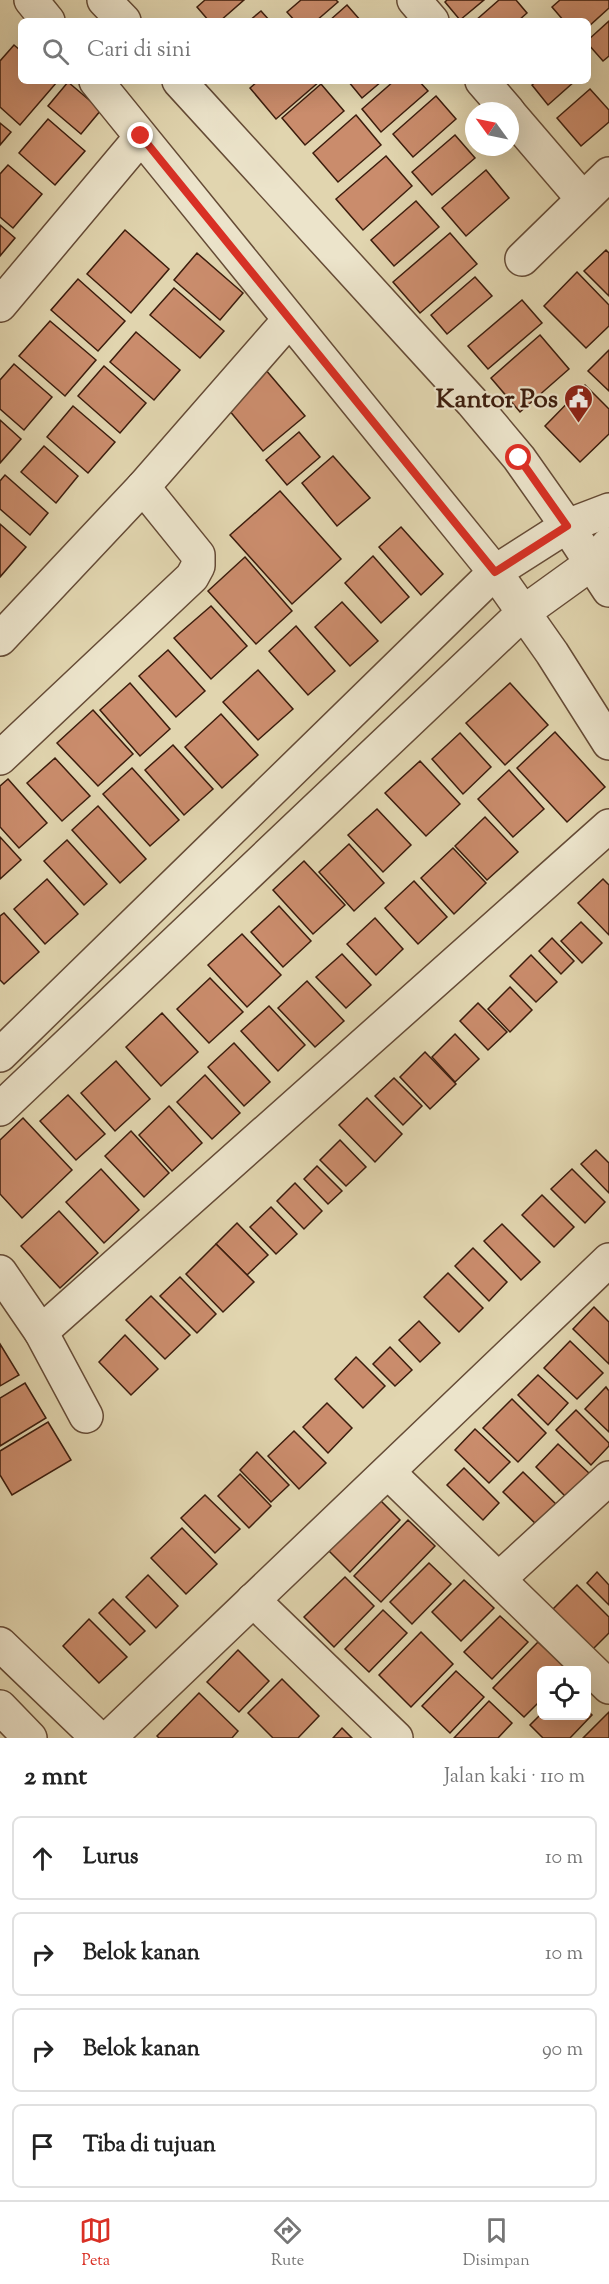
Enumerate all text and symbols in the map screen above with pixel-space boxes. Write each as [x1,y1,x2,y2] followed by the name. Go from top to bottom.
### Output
[18,18,591,84] search box
[39,35,72,68] icon: search
[87,35,191,67] text: Cari di sini
[465,102,519,156] north arrow
[127,122,153,148] route end
[436,382,558,419] place label: Kantor Pos
[563,382,595,424] public building icon: Kantor Pos
[505,444,531,470] route start
[537,1666,591,1720] map controls
[537,1666,591,1720] button: locate
[24,1759,87,1796] text: 2 mnt
[444,1763,585,1792] text: Jalan kaki · 110 m
[26,1842,59,1875] icon: ahead
[83,1842,139,1874] text: Lurus
[545,1844,583,1873] text: 10 m
[26,1938,59,1971] icon: right
[83,1938,200,1970] text: Belok kanan
[545,1940,583,1969] text: 10 m
[26,2034,59,2067] icon: right
[83,2034,200,2066] text: Belok kanan
[542,2036,583,2065] text: 90 m
[26,2130,59,2163] icon: arrive
[83,2130,216,2162] text: Tiba di tujuan
[79,2214,112,2273] tab: Peta
[271,2214,304,2273] tab: Rute
[463,2214,530,2273] tab: Disimpan

